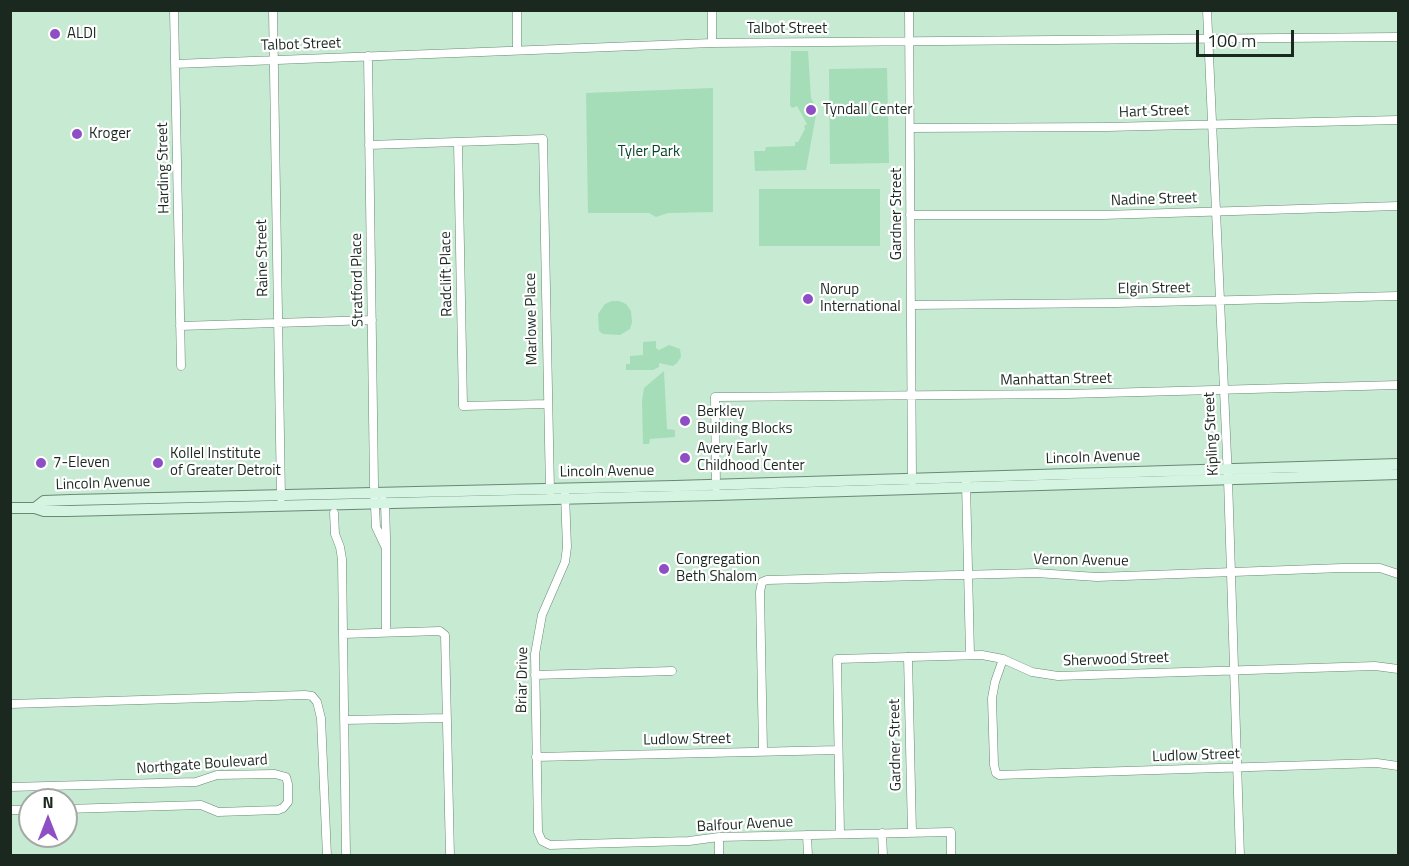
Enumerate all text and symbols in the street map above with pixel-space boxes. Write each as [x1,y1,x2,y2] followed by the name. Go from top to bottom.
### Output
[1199,18,1296,56] scale bar
[747,20,827,38] street label: Talbot Street
[67,25,96,43] place label: ALDI
[48,27,62,41] marker: ALDI
[1207,27,1256,54] text: 100 m
[260,35,342,55] street label: Talbot Street
[823,101,912,119] place label: Tyndall Center
[1119,102,1189,122] street label: Hart Street
[804,103,818,117] marker: Tyndall Center
[154,122,174,214] street label: Harding Street
[89,125,131,143] place label: Kroger
[70,127,84,141] marker: Kroger
[618,143,680,161] park label: Tyler Park
[888,168,906,260] street label: Gardner Street
[1110,189,1198,211] street label: Nadine Street
[253,219,273,297] street label: Raine Street
[437,231,457,317] street label: Radclift Place
[348,233,368,327] street label: Stratford Place
[522,272,542,366] street label: Marlowe Place
[1117,279,1191,299] street label: Elgin Street
[820,281,901,316] place label: Norup International
[801,292,815,306] marker: Norup International
[1000,370,1112,390] street label: Manhattan Street
[1201,391,1223,477] street label: Kipling Street
[697,403,793,438] place label: Berkley Building Blocks
[678,414,692,428] marker: Berkley Building Blocks
[697,440,805,475] place label: Avery Early Childhood Center
[170,445,281,480] place label: Kollel Institute of Greater Detroit
[1045,447,1141,469] street label: Lincoln Avenue
[678,451,692,465] marker: Avery Early Childhood Center
[53,454,110,472] place label: 7-Eleven
[34,456,48,470] marker: 7-Eleven
[151,456,165,470] marker: Kollel Institute of Greater Detroit
[560,462,654,482] street label: Lincoln Avenue
[55,473,151,495] street label: Lincoln Avenue
[676,551,760,586] place label: Congregation Beth Shalom
[1033,551,1129,571] street label: Vernon Avenue
[657,562,671,576] marker: Congregation Beth Shalom
[513,647,533,713] street label: Briar Drive
[1063,649,1169,671] street label: Sherwood Street
[886,699,906,791] street label: Gardner Street
[643,730,731,750] street label: Ludlow Street
[1152,745,1240,767] street label: Ludlow Street
[136,751,268,779] street label: Northgate Boulevard
[18,788,78,848] north arrow
[42,790,54,814] text: N
[696,813,794,837] street label: Balfour Avenue

